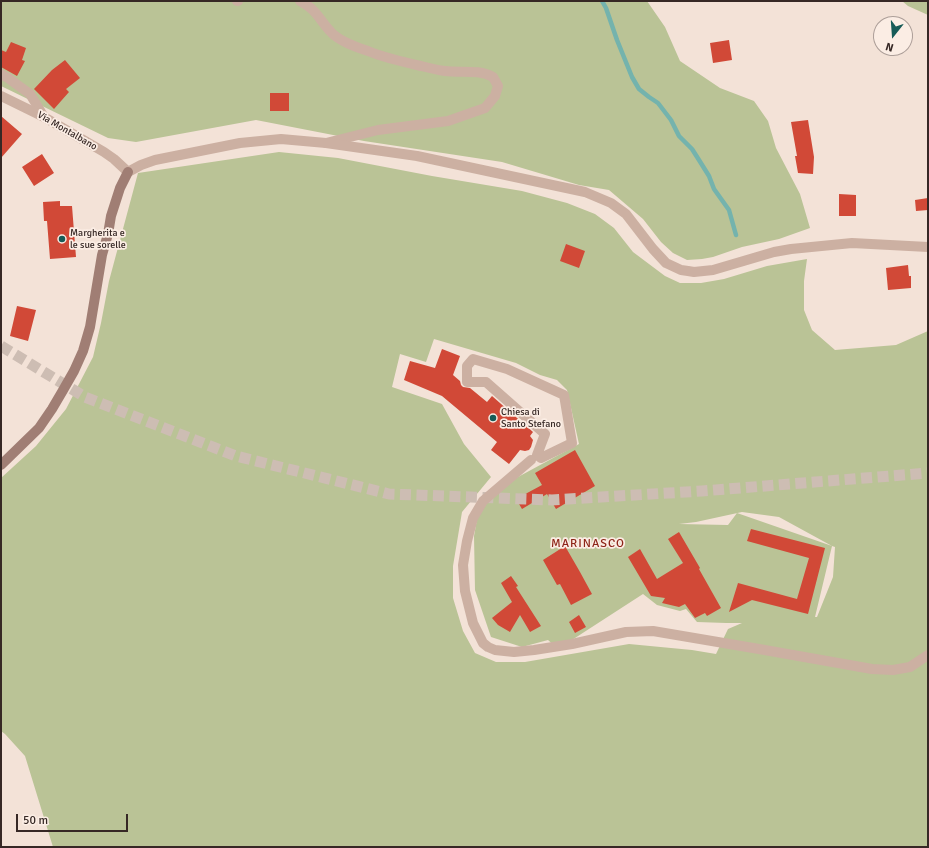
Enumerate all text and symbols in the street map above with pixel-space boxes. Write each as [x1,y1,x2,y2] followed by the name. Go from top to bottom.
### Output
[873,16,913,56] north arrow
[884,40,895,54] text: N
[35,109,99,153] street label: Via Montalbano
[70,227,126,250] place label: Margherita e le sue sorelle
[57,234,67,244] marker: Margherita e le sue sorelle
[501,406,561,430] place label: Chiesa di Santo Stefano
[488,413,498,423] marker: Chiesa di Santo Stefano
[551,537,625,551] district label: MARINASCO
[18,806,130,832] scale bar
[23,813,48,828] text: 50 m

